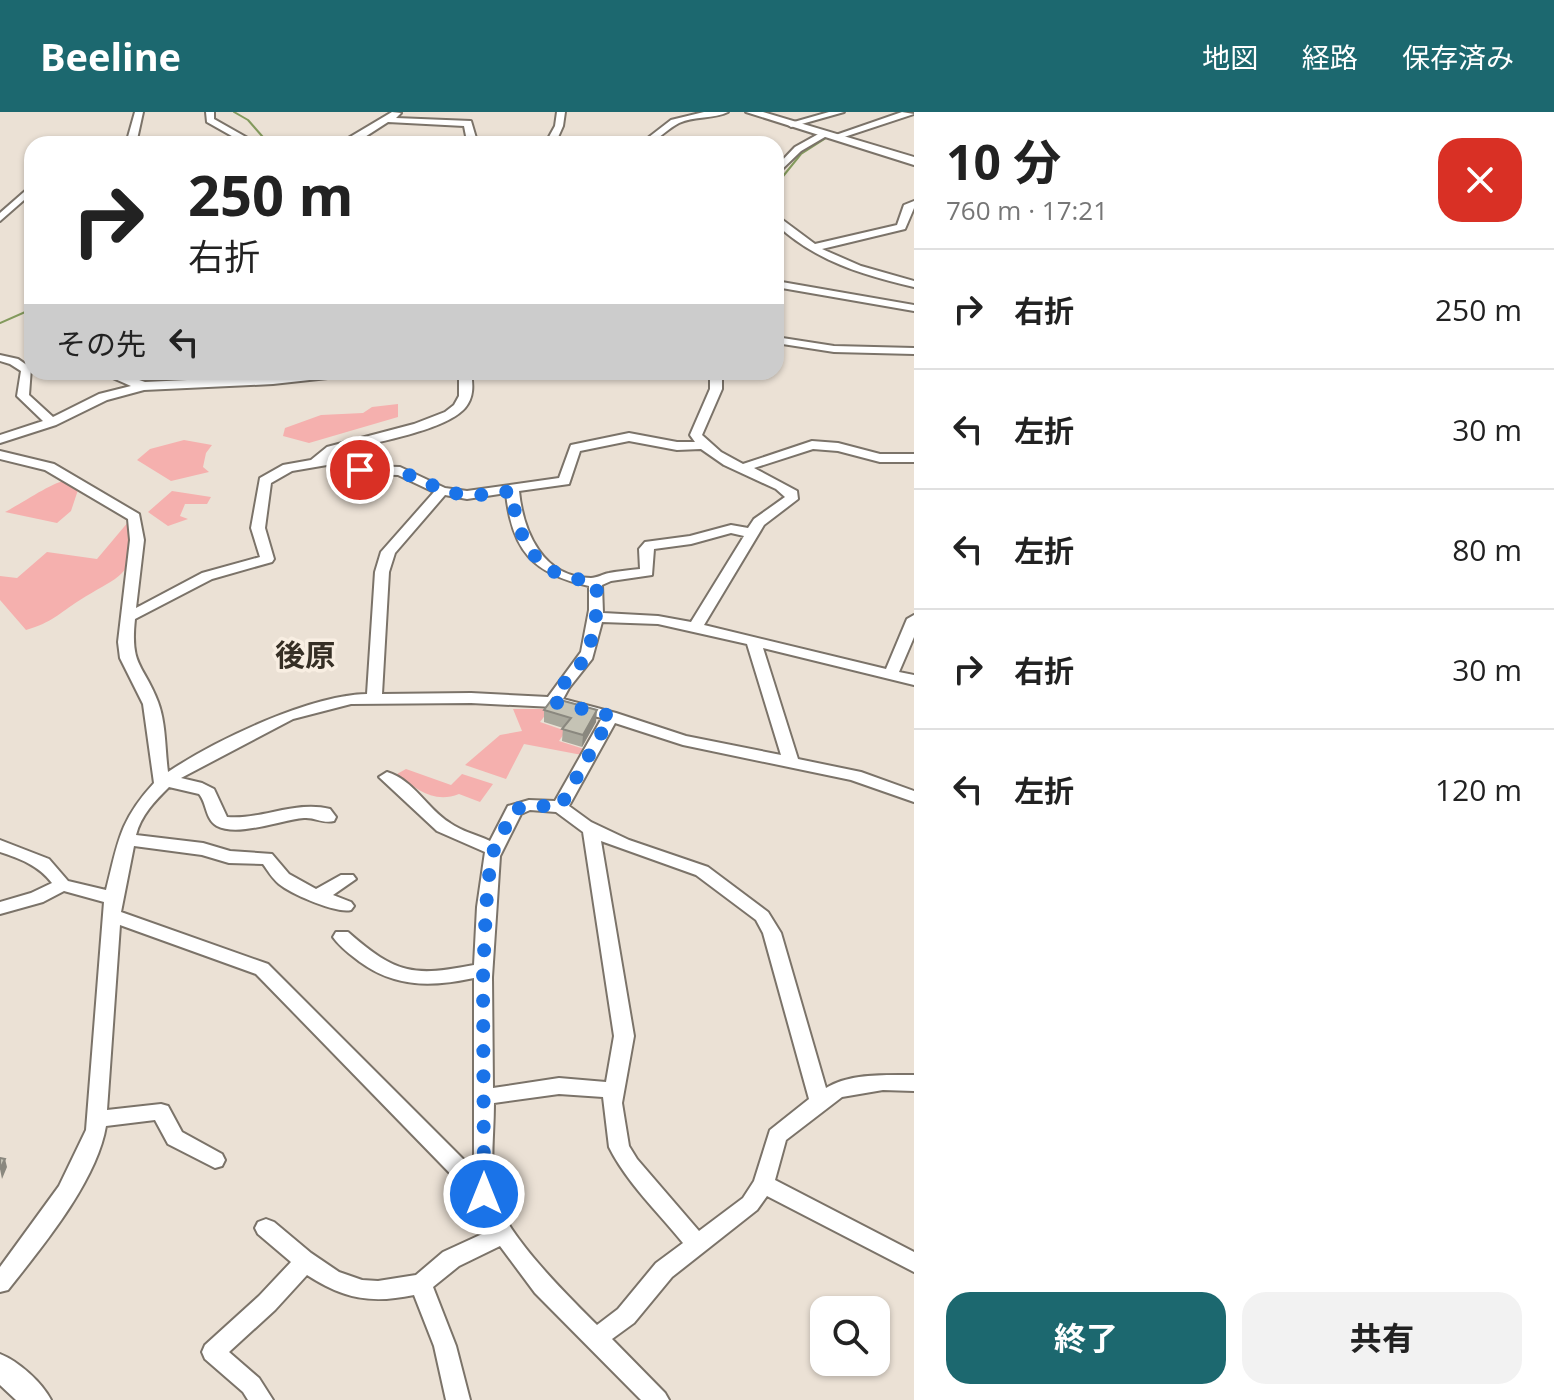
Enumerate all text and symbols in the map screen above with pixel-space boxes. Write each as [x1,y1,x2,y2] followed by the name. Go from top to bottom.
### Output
[40,30,181,82] text: Beeline
[1202,38,1258,76] text: 地図
[1302,38,1358,76] text: 経路
[1402,38,1514,76] text: 保存済み
[946,129,1061,194] text: 10 分
[1438,138,1522,222] button: close
[188,156,354,232] text: 250 m
[56,168,160,272] icon: right
[946,192,1108,228] text: 760 m · 17:21
[188,232,260,281] text: 右折
[946,287,990,331] icon: right
[1435,289,1522,330] text: 250 m
[1014,290,1074,331] text: 右折
[162,320,206,364] icon: left
[56,323,146,364] text: その先
[946,407,990,451] icon: left
[1452,409,1522,450] text: 30 m
[1014,410,1074,451] text: 左折
[326,436,394,504] pin
[338,448,382,492] icon: arrive
[946,527,990,571] icon: left
[1452,529,1522,570] text: 80 m
[1014,530,1074,571] text: 左折
[275,634,335,675] district label: 後原
[946,647,990,691] icon: right
[1452,649,1522,690] text: 30 m
[1014,650,1074,691] text: 右折
[946,767,990,811] icon: left
[1435,769,1522,810] text: 120 m
[1014,770,1074,811] text: 左折
[442,1152,526,1236] position arrow
[946,1292,1226,1384] button: 終了
[1242,1292,1522,1384] button: 共有
[810,1296,890,1376] map controls
[810,1296,890,1376] button: search

